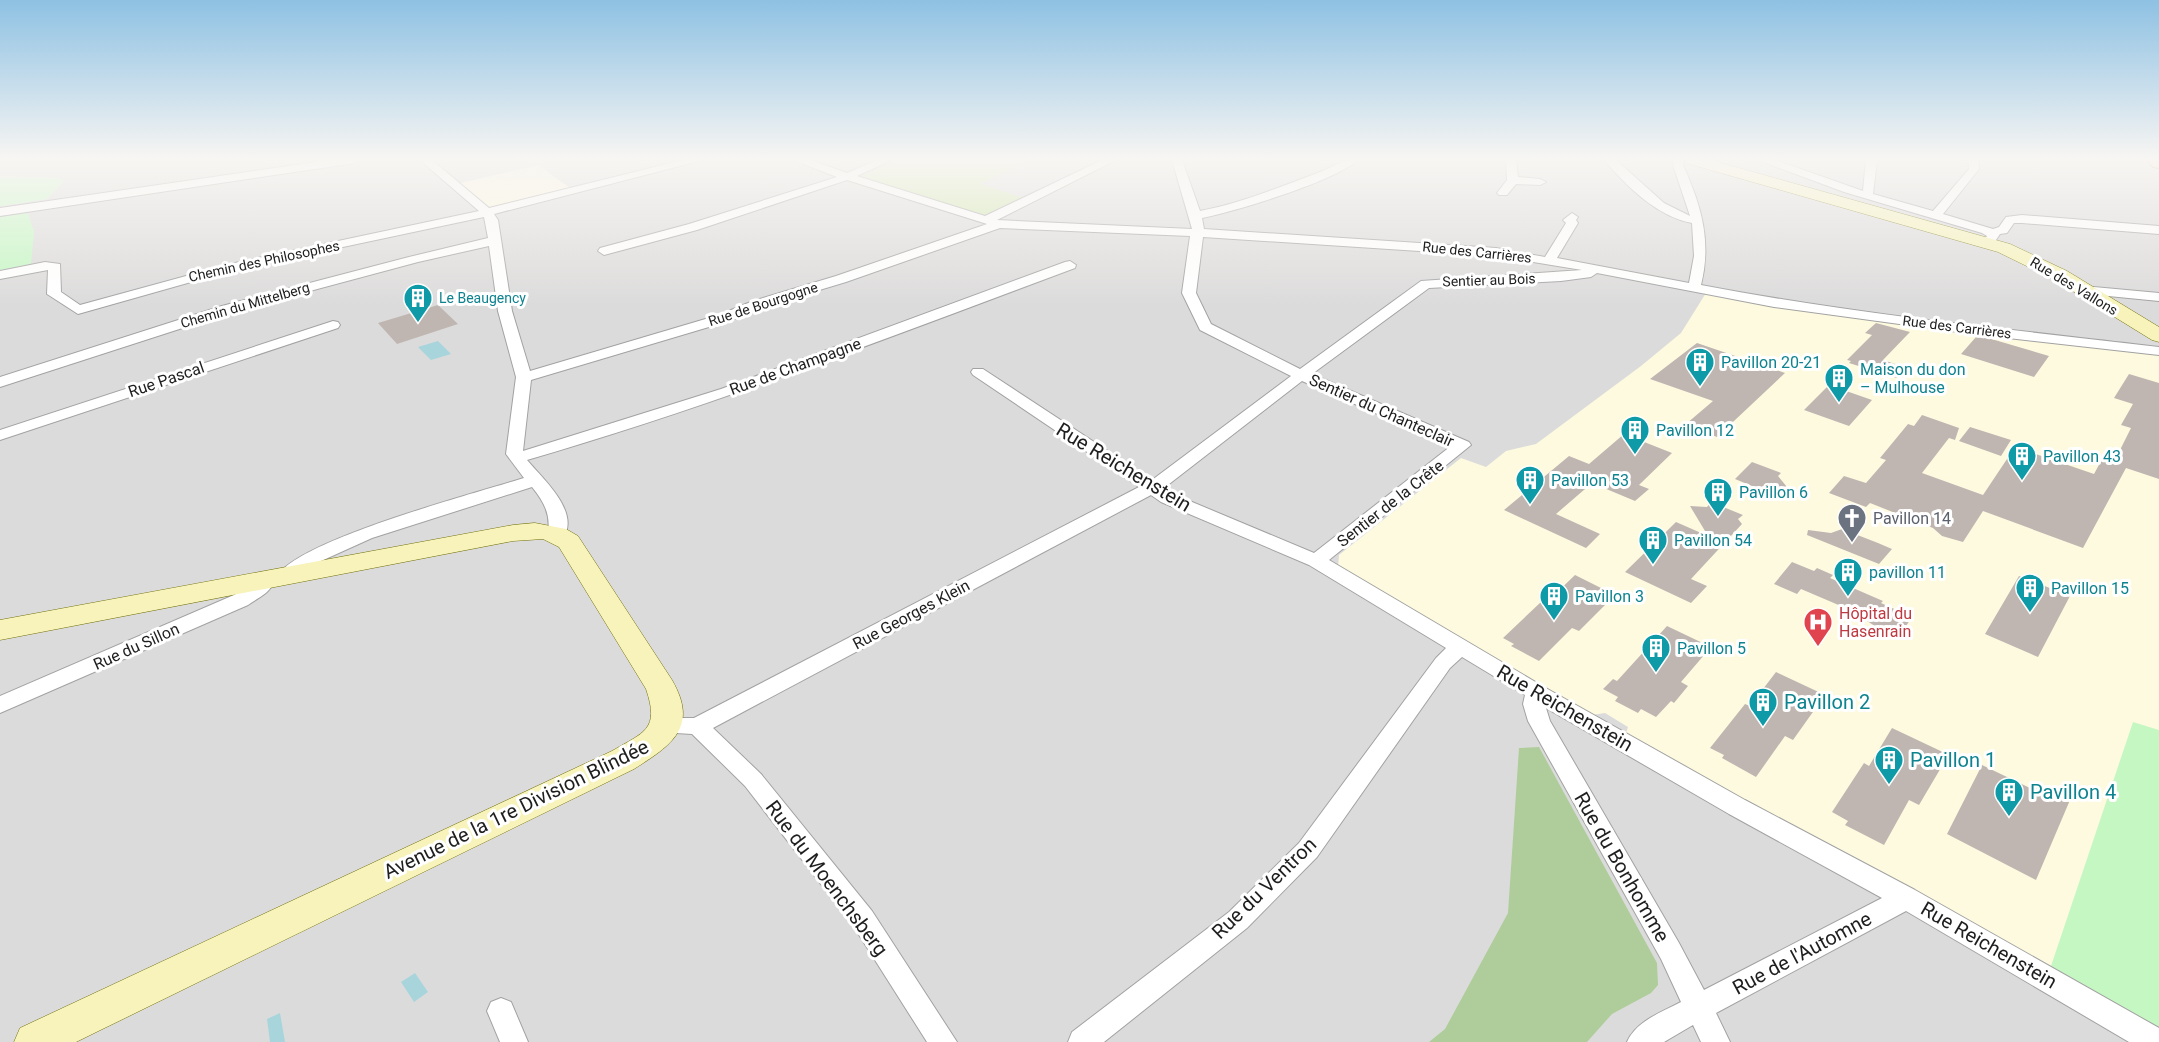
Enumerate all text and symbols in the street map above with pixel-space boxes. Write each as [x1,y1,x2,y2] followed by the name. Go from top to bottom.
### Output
[187,237,341,285] street label: Chemin des Philosophes
[1422,238,1532,266] street label: Rue des Carrières
[2027,254,2121,318] street label: Rue des Vallons
[1442,270,1536,290] street label: Sentier au Bois
[179,279,311,331] street label: Chemin du Mittelberg
[706,279,820,329] street label: Rue de Bourgogne
[402,282,434,324] building icon: Le Beaugency
[439,290,526,306] place label: Le Beaugency
[1902,312,2012,342] street label: Rue des Carrières
[727,334,864,399] street label: Rue de Champagne
[1684,346,1716,388] building icon: Pavillon 20-21
[1721,353,1821,372] place label: Pavillon 20-21
[126,358,207,401] street label: Rue Pascal
[1860,360,1966,397] place label: Maison du don – Mulhouse
[1823,362,1855,404] building icon: Maison du don – Mulhouse
[1306,370,1458,451] street label: Sentier du Chanteclair
[1619,414,1651,456] building icon: Pavillon 12
[1052,417,1196,517] street label: Rue Reichenstein
[1656,421,1734,440] place label: Pavillon 12
[2006,440,2038,482] building icon: Pavillon 43
[2043,447,2121,466] place label: Pavillon 43
[1333,456,1447,551] street label: Sentier de la Crête
[1514,464,1546,506] building icon: Pavillon 53
[1551,471,1629,490] place label: Pavillon 53
[1702,476,1734,518] building icon: Pavillon 6
[1739,483,1808,502] place label: Pavillon 6
[1836,502,1868,544] church icon: Pavillon 14
[1873,509,1951,528] place label: Pavillon 14
[1637,524,1669,566] building icon: Pavillon 54
[1674,531,1752,550] place label: Pavillon 54
[1832,556,1864,598] building icon: pavillon 11
[1869,563,1946,582] place label: pavillon 11
[2014,572,2046,614] building icon: Pavillon 15
[849,576,973,653] street label: Rue Georges Klein
[2051,579,2129,598] place label: Pavillon 15
[1538,580,1570,622] building icon: Pavillon 3
[1575,587,1644,606] place label: Pavillon 3
[1839,604,1912,641] place label: Hôpital du Hasenrain
[1802,606,1834,648] hospital icon: Hôpital du Hasenrain
[90,619,182,674] street label: Rue du Sillon
[1640,632,1672,674] building icon: Pavillon 5
[1677,639,1746,658] place label: Pavillon 5
[1493,659,1637,757] street label: Rue Reichenstein
[1747,686,1779,728] building icon: Pavillon 2
[1784,690,1870,714] place label: Pavillon 2
[379,734,653,884] street label: Avenue de la 1re Division Blindée
[1873,744,1905,786] building icon: Pavillon 1
[1910,748,1996,772] place label: Pavillon 1
[1993,776,2025,818] building icon: Pavillon 4
[2030,780,2116,804] place label: Pavillon 4
[1569,788,1675,946] street label: Rue du Bonhomme
[761,796,893,960] street label: Rue du Moenchsberg
[1207,832,1321,944] street label: Rue du Ventron
[1917,896,2061,994] street label: Rue Reichenstein
[1728,906,1876,1000] street label: Rue de l'Automne

